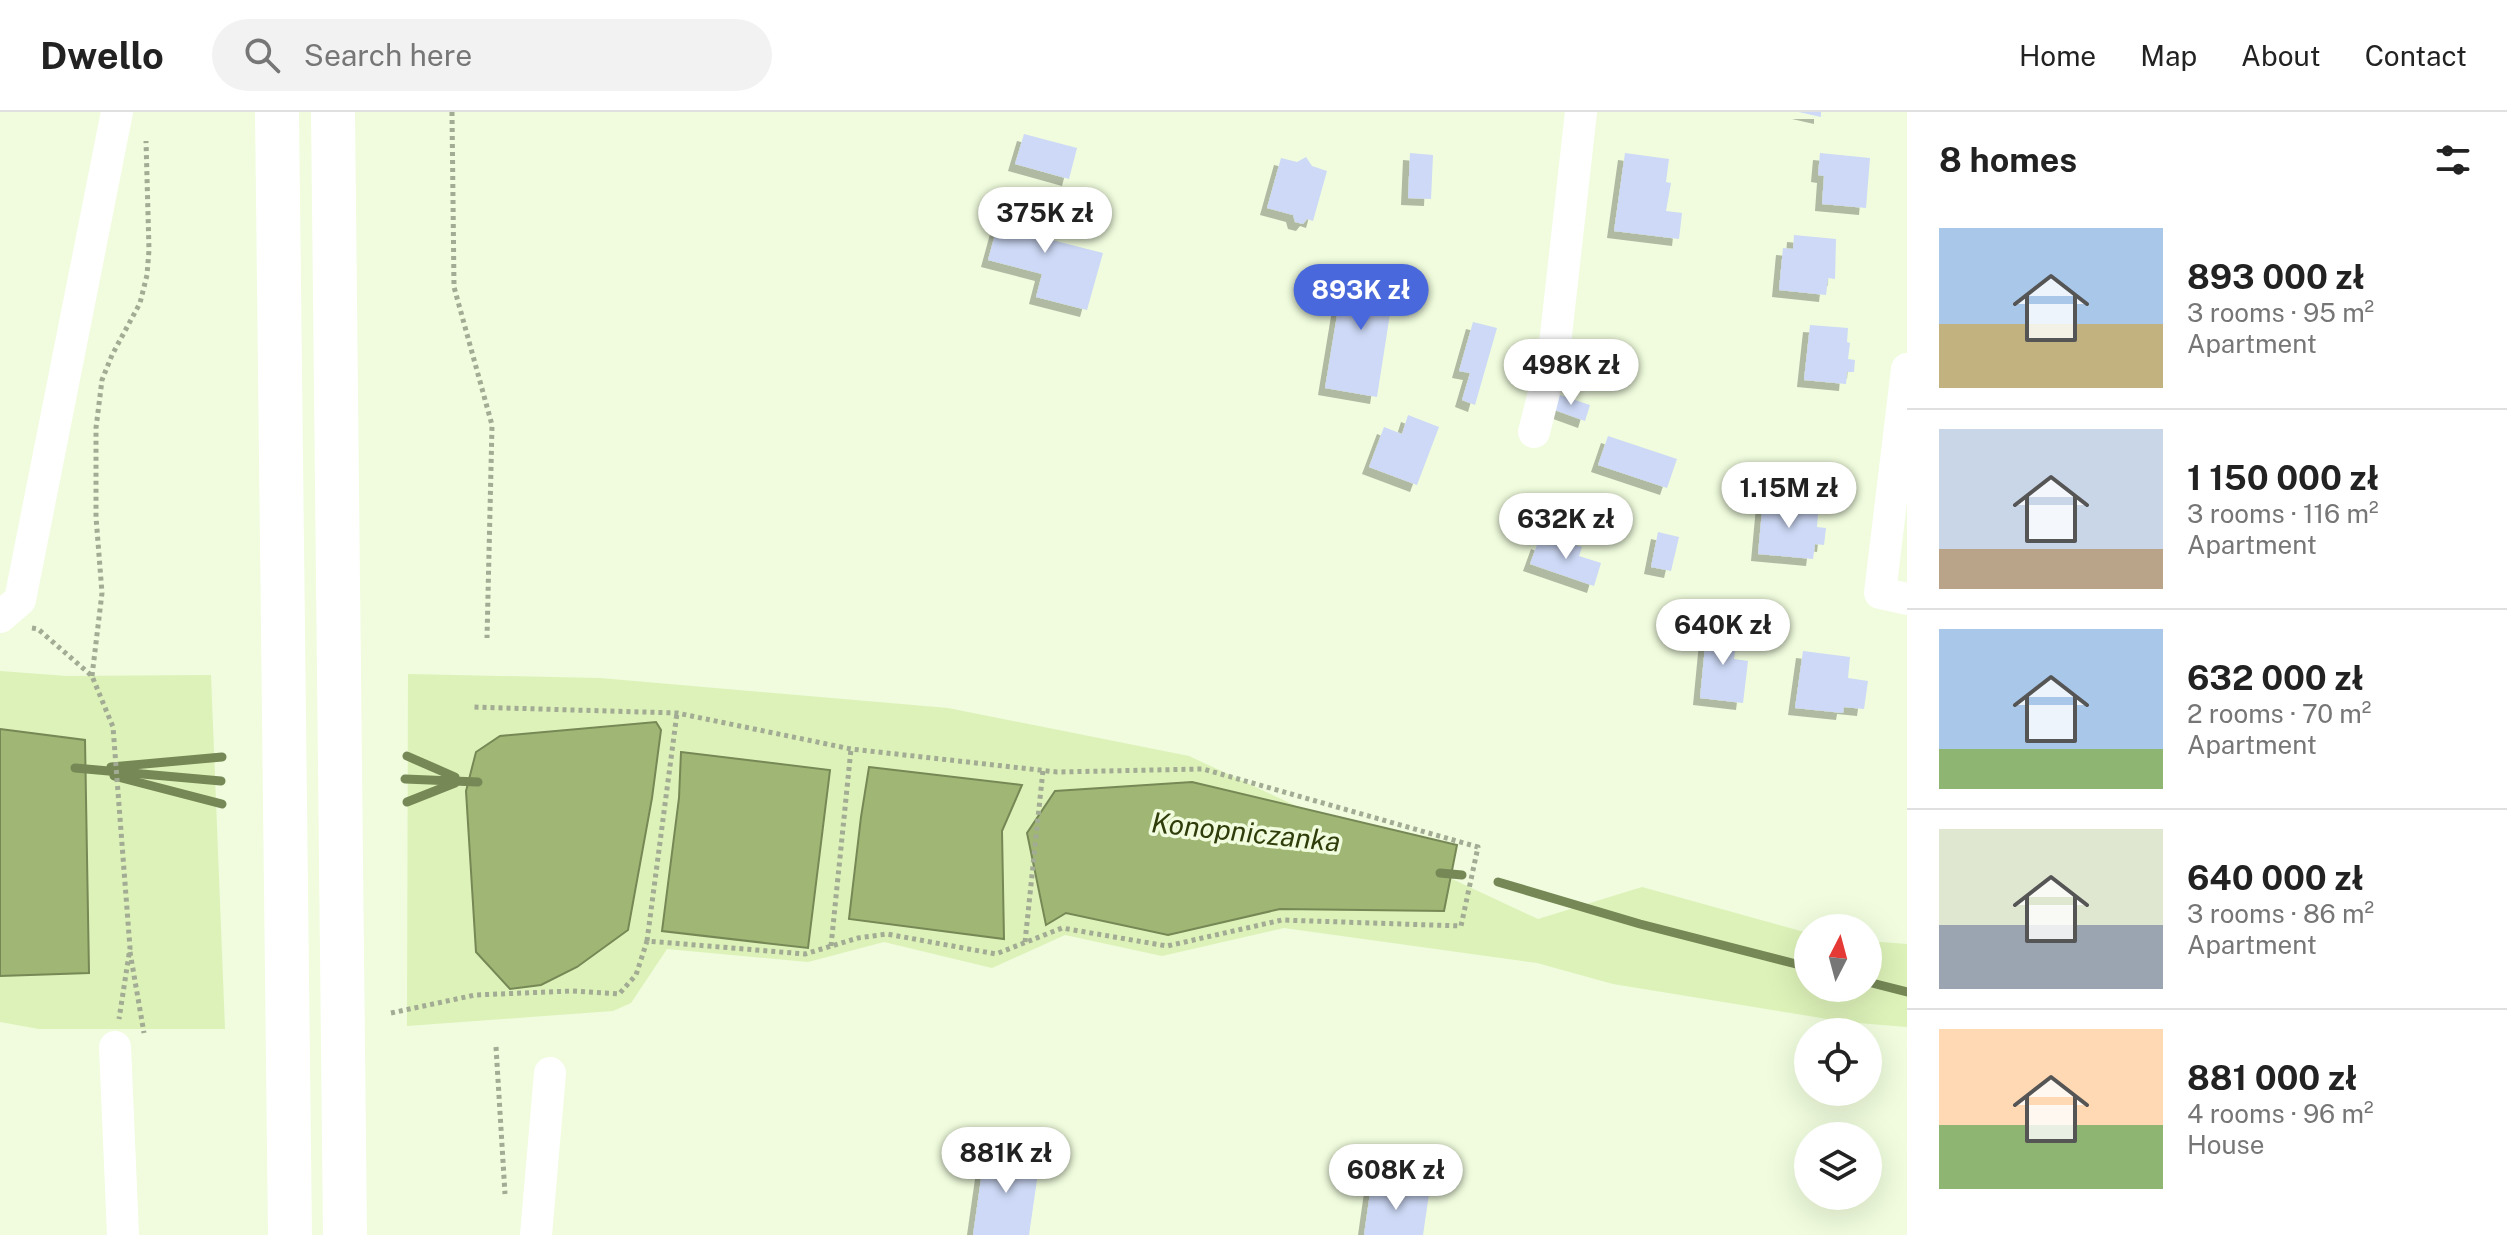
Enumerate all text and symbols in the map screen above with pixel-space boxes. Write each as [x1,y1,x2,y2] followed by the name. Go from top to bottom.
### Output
[212,19,772,91] search box
[40,33,164,78] text: Dwello
[240,33,284,77] icon: search
[304,37,472,73] text: Search here
[2019,39,2096,72] text: Home
[2140,39,2197,72] text: Map
[2241,39,2321,72] text: About
[2365,39,2467,72] text: Contact
[2431,138,2475,182] icon: filters
[1939,140,2077,180] text: 8 homes
[971,187,1119,255] pin: 375K zł
[996,197,1094,228] text: 375K zł
[2187,257,2365,297] text: 893 000 zł
[2003,260,2099,356] icon: home
[1287,264,1435,332] pin: 893K zł
[1312,274,1410,305] text: 893K zł
[2187,297,2374,328] text: 3 rooms · 95 m²
[2187,328,2317,359] text: Apartment
[1497,339,1645,407] pin: 498K zł
[1522,349,1620,380] text: 498K zł
[2187,458,2379,498] text: 1 150 000 zł
[2003,461,2099,557] icon: home
[1706,462,1872,530] pin: 1.15M zł
[1739,472,1839,503] text: 1.15M zł
[1492,493,1640,561] pin: 632K zł
[2187,498,2379,529] text: 3 rooms · 116 m²
[1517,503,1615,534] text: 632K zł
[2187,529,2317,560] text: Apartment
[1649,599,1797,667] pin: 640K zł
[1674,609,1772,640] text: 640K zł
[2187,658,2364,698] text: 632 000 zł
[2003,661,2099,757] icon: home
[2187,698,2371,729] text: 2 rooms · 70 m²
[2187,729,2317,760] text: Apartment
[1150,805,1342,858] water label: Konopniczanka
[2187,858,2364,898] text: 640 000 zł
[2003,861,2099,957] icon: home
[2187,898,2374,929] text: 3 rooms · 86 m²
[1794,914,1882,1002] north arrow
[1794,914,1882,1210] map controls
[2187,929,2317,960] text: Apartment
[1794,1018,1882,1106] button: locate
[2187,1058,2357,1098] text: 881 000 zł
[2003,1061,2099,1157] icon: home
[2187,1098,2373,1129] text: 4 rooms · 96 m²
[1794,1122,1882,1210] button: layers
[932,1127,1080,1195] pin: 881K zł
[2187,1129,2264,1160] text: House
[960,1137,1053,1168] text: 881K zł
[1322,1144,1470,1212] pin: 608K zł
[1347,1154,1445,1185] text: 608K zł

